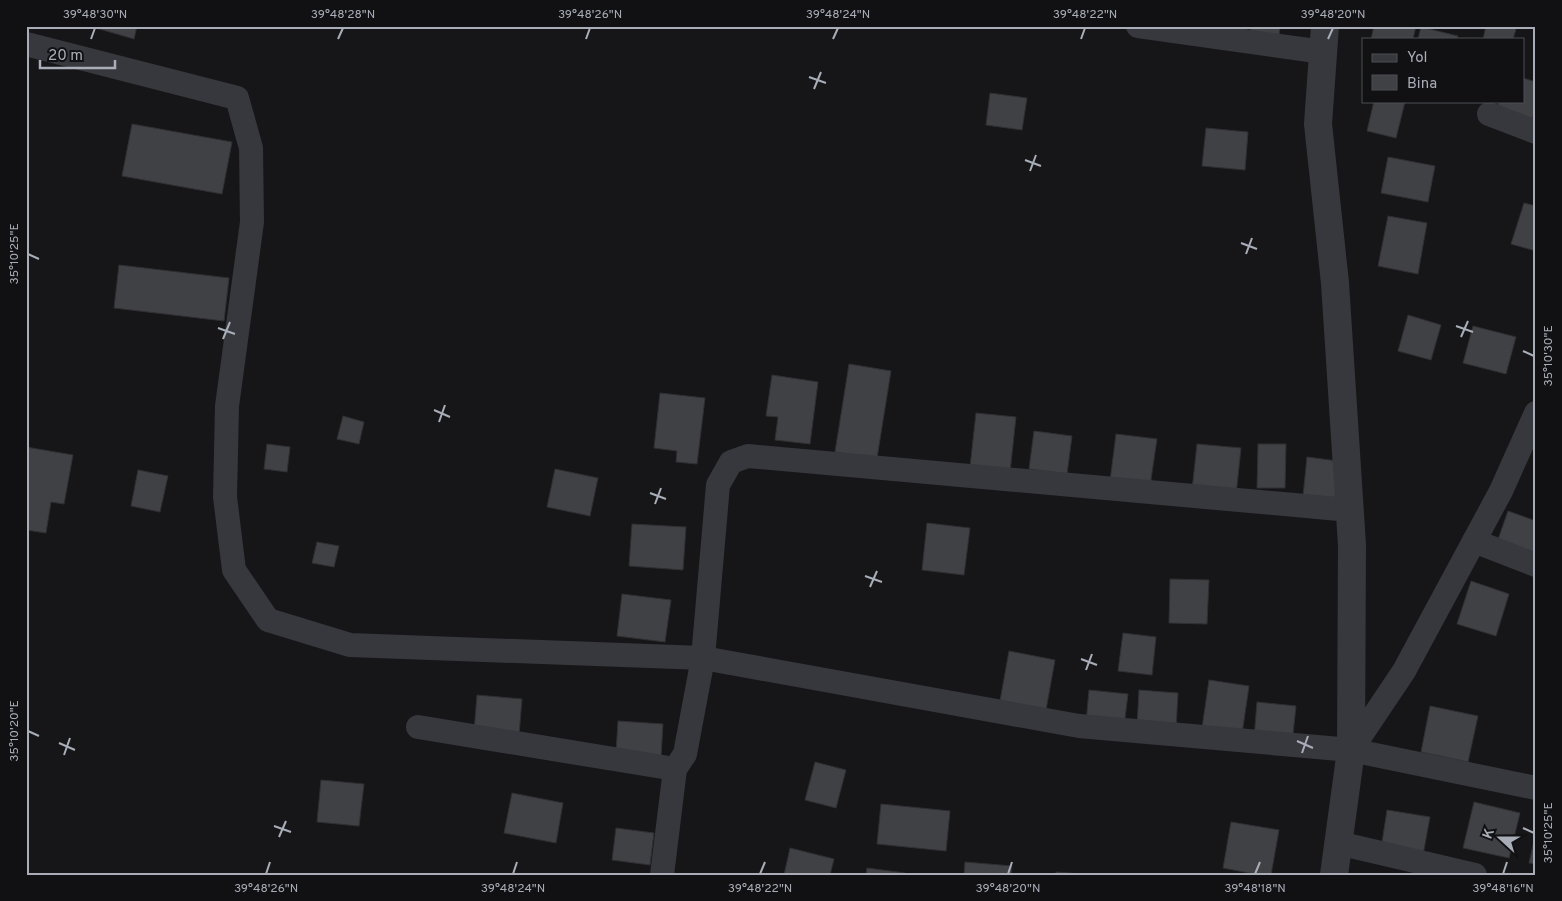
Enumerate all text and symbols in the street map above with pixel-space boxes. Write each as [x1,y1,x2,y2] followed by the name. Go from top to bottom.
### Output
[63,7,127,23] text: 39°48'30"N
[311,7,375,23] text: 39°48'28"N
[558,7,622,23] text: 39°48'26"N
[806,7,870,23] text: 39°48'24"N
[1053,7,1117,23] text: 39°48'22"N
[1301,7,1365,23] text: 39°48'20"N
[40,38,115,70] scale bar
[1362,38,1524,102] legend
[48,47,83,66] text: 20 m
[1407,49,1428,68] text: Yol
[1407,75,1437,94] text: Bina
[7,223,23,285] text: 35°10'25"E
[1541,325,1557,387] text: 35°10'30"E
[7,700,23,762] text: 35°10'20"E
[1541,802,1557,864] text: 35°10'25"E
[1474,814,1524,864] north arrow
[1480,826,1499,842] text: K
[234,881,298,897] text: 39°48'26"N
[481,881,545,897] text: 39°48'24"N
[728,881,792,897] text: 39°48'22"N
[976,881,1040,897] text: 39°48'20"N
[1224,881,1286,897] text: 39°48'18"N
[1472,881,1534,897] text: 39°48'16"N

